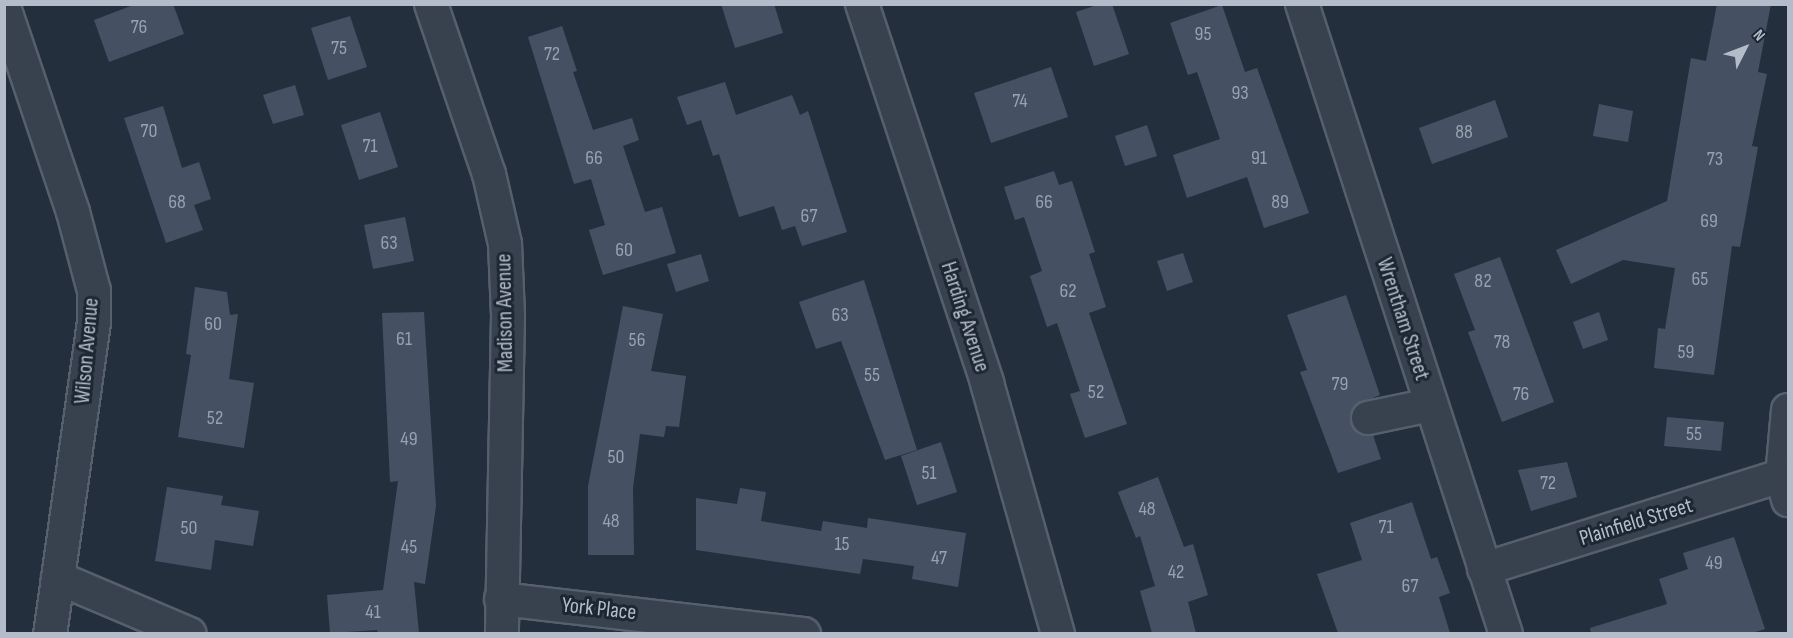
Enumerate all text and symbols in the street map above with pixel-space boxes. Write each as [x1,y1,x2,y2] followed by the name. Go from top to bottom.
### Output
[131,15,147,39] house number: 76
[1715,18,1775,78] north arrow
[1195,22,1211,46] house number: 95
[1749,26,1769,45] text: N
[331,36,347,60] house number: 75
[544,42,560,66] house number: 72
[1231,81,1249,105] house number: 93
[1012,89,1028,113] house number: 74
[141,119,157,143] house number: 70
[1455,120,1473,144] house number: 88
[362,134,378,158] house number: 71
[585,146,603,170] house number: 66
[1251,146,1267,170] house number: 91
[1707,147,1723,171] house number: 73
[168,190,186,214] house number: 68
[1035,190,1053,214] house number: 66
[1271,190,1289,214] house number: 89
[801,204,817,228] house number: 67
[1700,209,1718,233] house number: 69
[380,231,398,255] house number: 63
[615,238,633,262] house number: 60
[491,254,519,372] street label: Madison Avenue
[1371,254,1435,384] street label: Wrentham Street
[935,259,995,375] street label: Harding Avenue
[1692,267,1708,291] house number: 65
[1474,269,1492,293] house number: 82
[1059,279,1077,303] house number: 62
[69,297,105,405] street label: Wilson Avenue
[831,303,849,327] house number: 63
[204,312,222,336] house number: 60
[396,327,412,351] house number: 61
[629,328,645,352] house number: 56
[1494,330,1510,354] house number: 78
[1678,340,1694,364] house number: 59
[864,363,880,387] house number: 55
[1332,372,1348,396] house number: 79
[1088,380,1104,404] house number: 52
[1513,382,1529,406] house number: 76
[207,406,223,430] house number: 52
[1686,422,1702,446] house number: 55
[400,427,418,451] house number: 49
[608,445,624,469] house number: 50
[921,461,937,485] house number: 51
[1540,471,1556,495] house number: 72
[1576,492,1696,552] street label: Plainfield Street
[1138,497,1156,521] house number: 48
[602,509,620,533] house number: 48
[1378,515,1394,539] house number: 71
[181,516,197,540] house number: 50
[834,532,850,556] house number: 15
[401,535,417,559] house number: 45
[931,546,947,570] house number: 47
[1705,551,1723,575] house number: 49
[1168,560,1184,584] house number: 42
[1402,574,1418,598] house number: 67
[560,592,638,626] street label: York Place
[365,600,381,624] house number: 41

